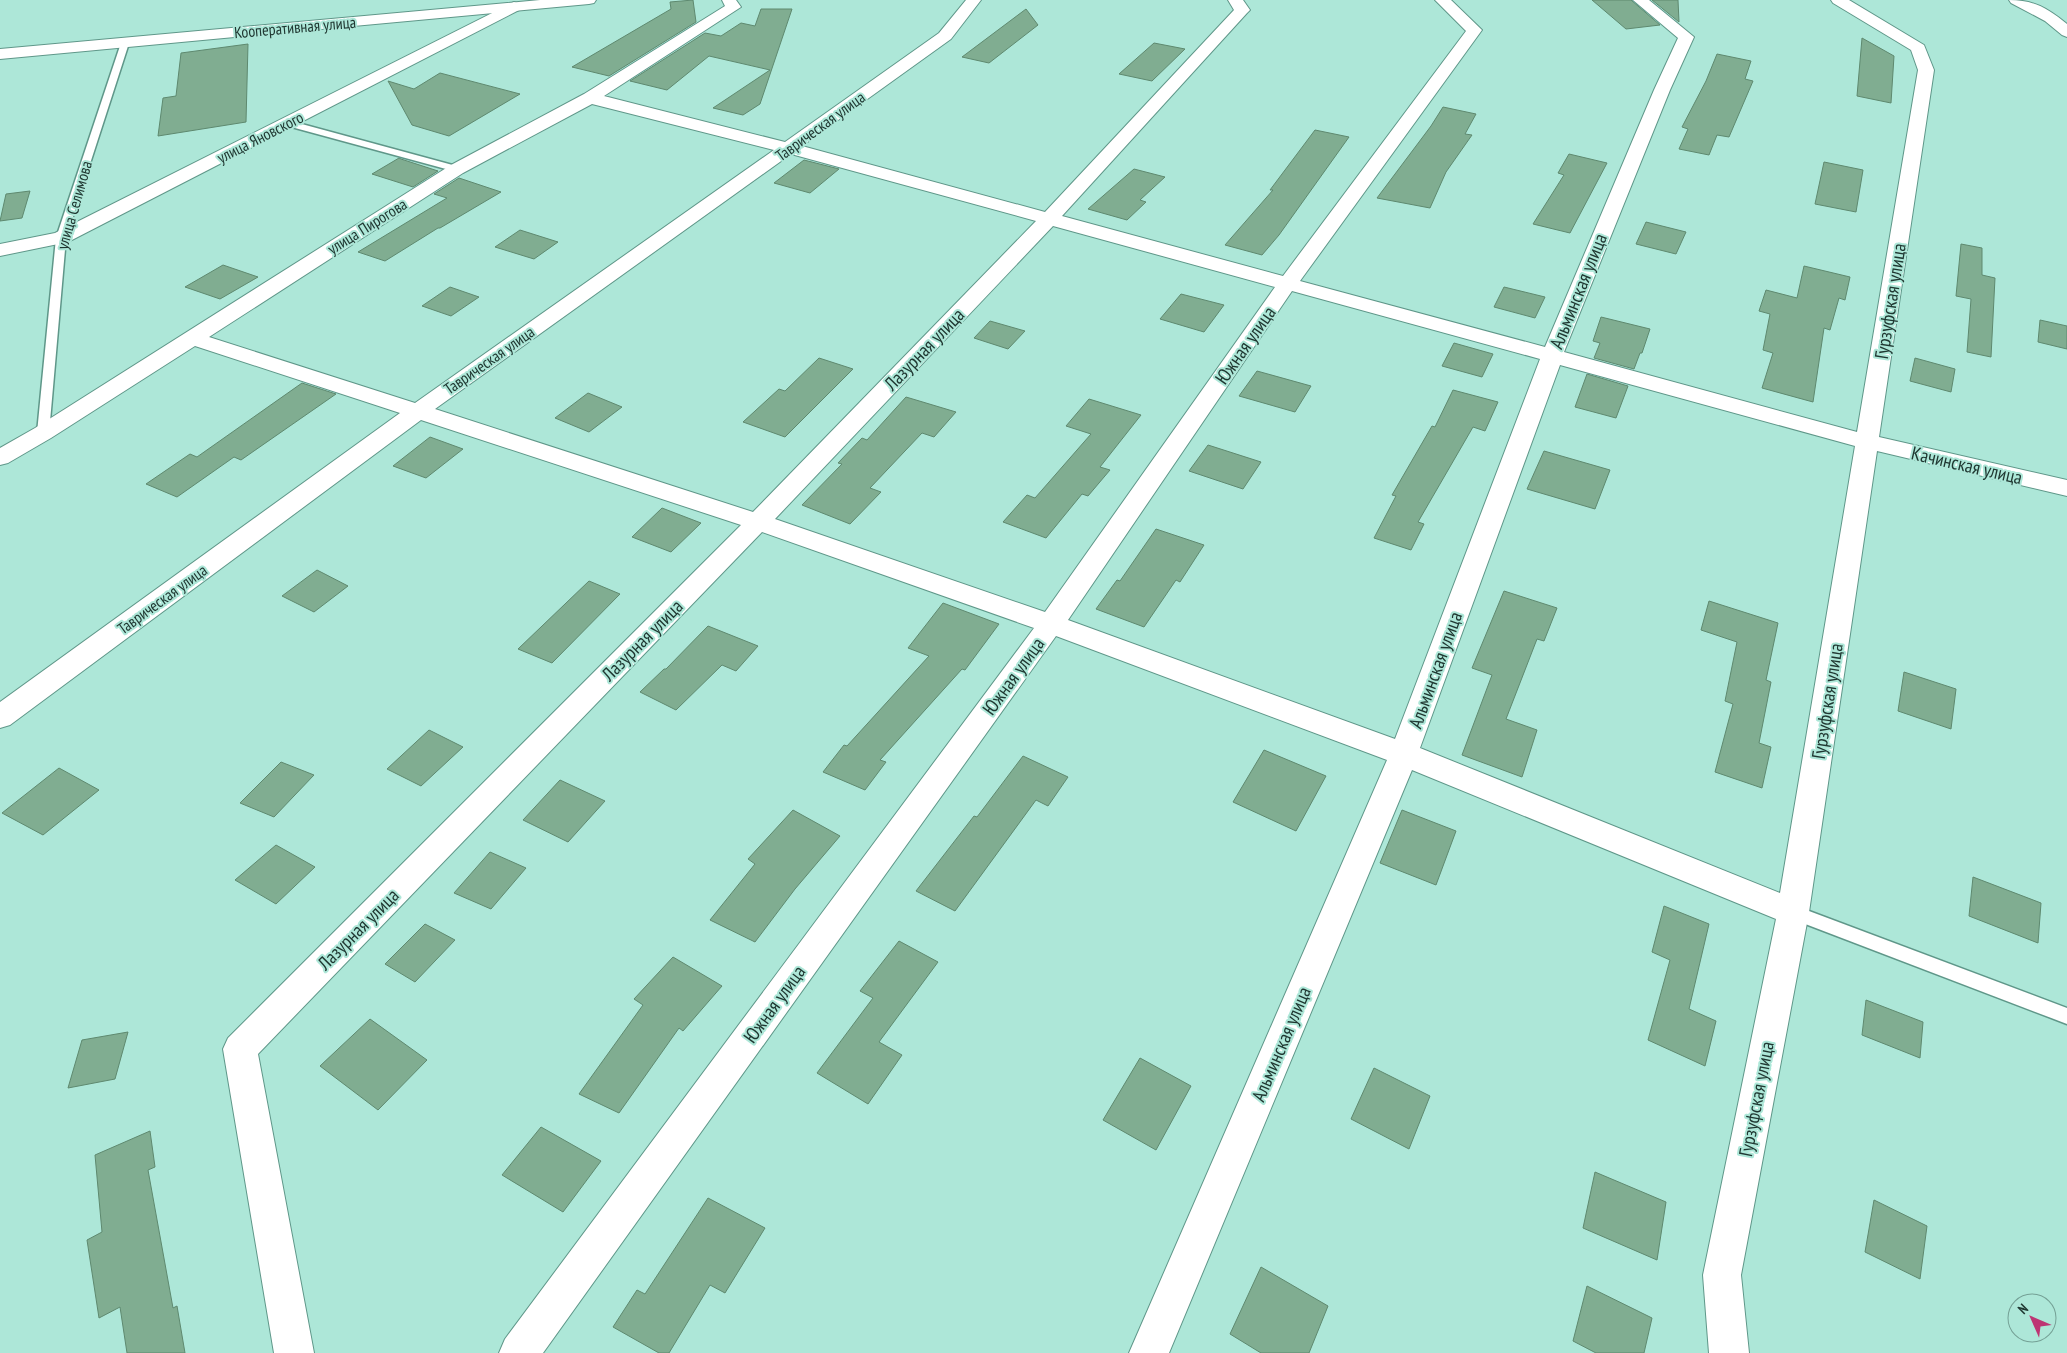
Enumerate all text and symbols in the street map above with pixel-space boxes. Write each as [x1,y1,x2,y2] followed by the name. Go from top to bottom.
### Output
[233,12,357,42] street label: Кооперативная улица
[771,87,869,165] street label: Таврическая улица
[214,107,306,167] street label: улица Яновского
[52,158,96,252] street label: улица Селимова
[324,194,410,258] street label: улица Пирогова
[1544,230,1612,352] street label: Альминская улица
[1869,242,1911,360] street label: Гурзуфская улица
[1209,301,1281,389] street label: Южная улица
[878,303,969,396] street label: Лазурная улица
[440,321,538,399] street label: Таврическая улица
[1909,441,2025,489] street label: Качинская улица
[113,560,211,638] street label: Таврическая улица
[596,594,688,686] street label: Лазурная улица
[1403,608,1467,732] street label: Альминская улица
[977,633,1049,719] street label: Южная улица
[1806,642,1848,760] street label: Гурзуфская улица
[312,883,404,975] street label: Лазурная улица
[738,961,810,1047] street label: Южная улица
[1246,983,1316,1105] street label: Альминская улица
[1733,1039,1779,1159] street label: Гурзуфская улица
[2007,1293,2057,1343] north arrow
[2014,1300,2032,1318] text: N

